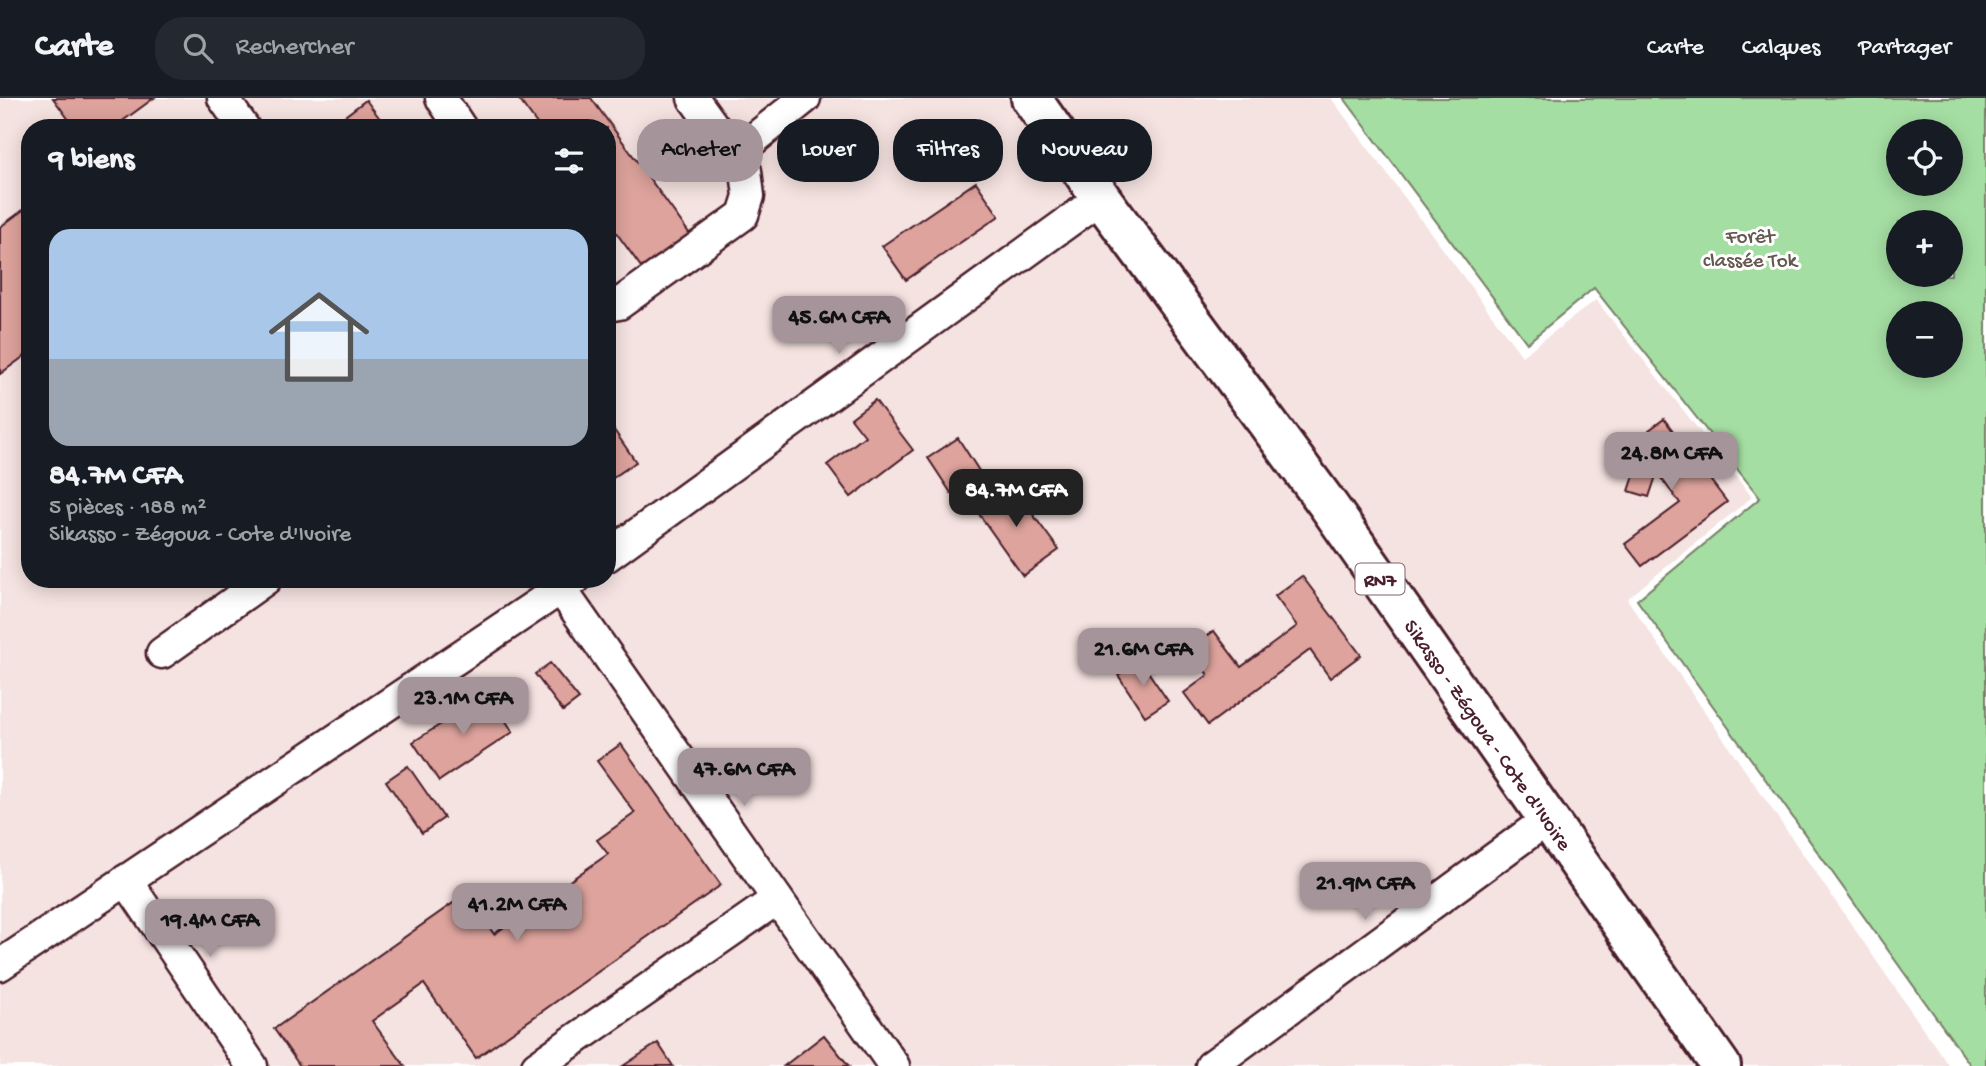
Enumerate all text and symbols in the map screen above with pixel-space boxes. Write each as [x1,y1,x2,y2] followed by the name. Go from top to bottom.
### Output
[155,17,645,80] search box
[35,29,113,67] text: Carte
[179,29,217,67] icon: search
[235,33,353,64] text: Rechercher
[1647,34,1704,63] text: Carte
[1742,34,1820,63] text: Calques
[1858,34,1951,63] text: Partager
[637,119,763,182] chip: Acheter
[777,119,879,182] chip: Louer
[893,119,1003,182] chip: Filtres
[1017,119,1152,182] chip: Nouveau
[1886,119,1963,378] map controls
[1886,119,1963,196] button: locate
[550,142,588,180] icon: filters
[49,144,134,179] text: 9 biens
[1886,210,1963,287] button: +
[1703,226,1800,275] park label: Forêt classée Tok
[256,274,382,400] icon: home
[759,296,919,356] pin: 45.6M CFA
[1886,301,1963,378] button: −
[788,305,890,332] text: 45.6M CFA
[1591,432,1751,492] pin: 24.8M CFA
[1620,441,1722,468] text: 24.8M CFA
[49,460,182,495] text: 84.7M CFA
[936,470,1096,529] pin: 84.7M CFA
[965,478,1067,505] text: 84.7M CFA
[49,495,206,522] text: 5 pièces · 188 m²
[49,522,351,549] text: Sikasso - Zégoua - Cote d'Ivoire
[1356,564,1404,594] road number: RN7
[1396,616,1576,858] street label: Sikasso - Zégoua - Cote d'Ivoire
[1063,628,1223,688] pin: 21.6M CFA
[1094,637,1192,664] text: 21.6M CFA
[383,678,543,737] pin: 23.1M CFA
[414,686,512,713] text: 23.1M CFA
[664,748,824,808] pin: 47.6M CFA
[694,757,794,784] text: 47.6M CFA
[1285,862,1445,922] pin: 21.9M CFA
[1316,871,1414,898] text: 21.9M CFA
[437,884,597,943] pin: 41.2M CFA
[468,892,566,919] text: 41.2M CFA
[130,900,290,959] pin: 19.4M CFA
[161,908,259,935] text: 19.4M CFA

